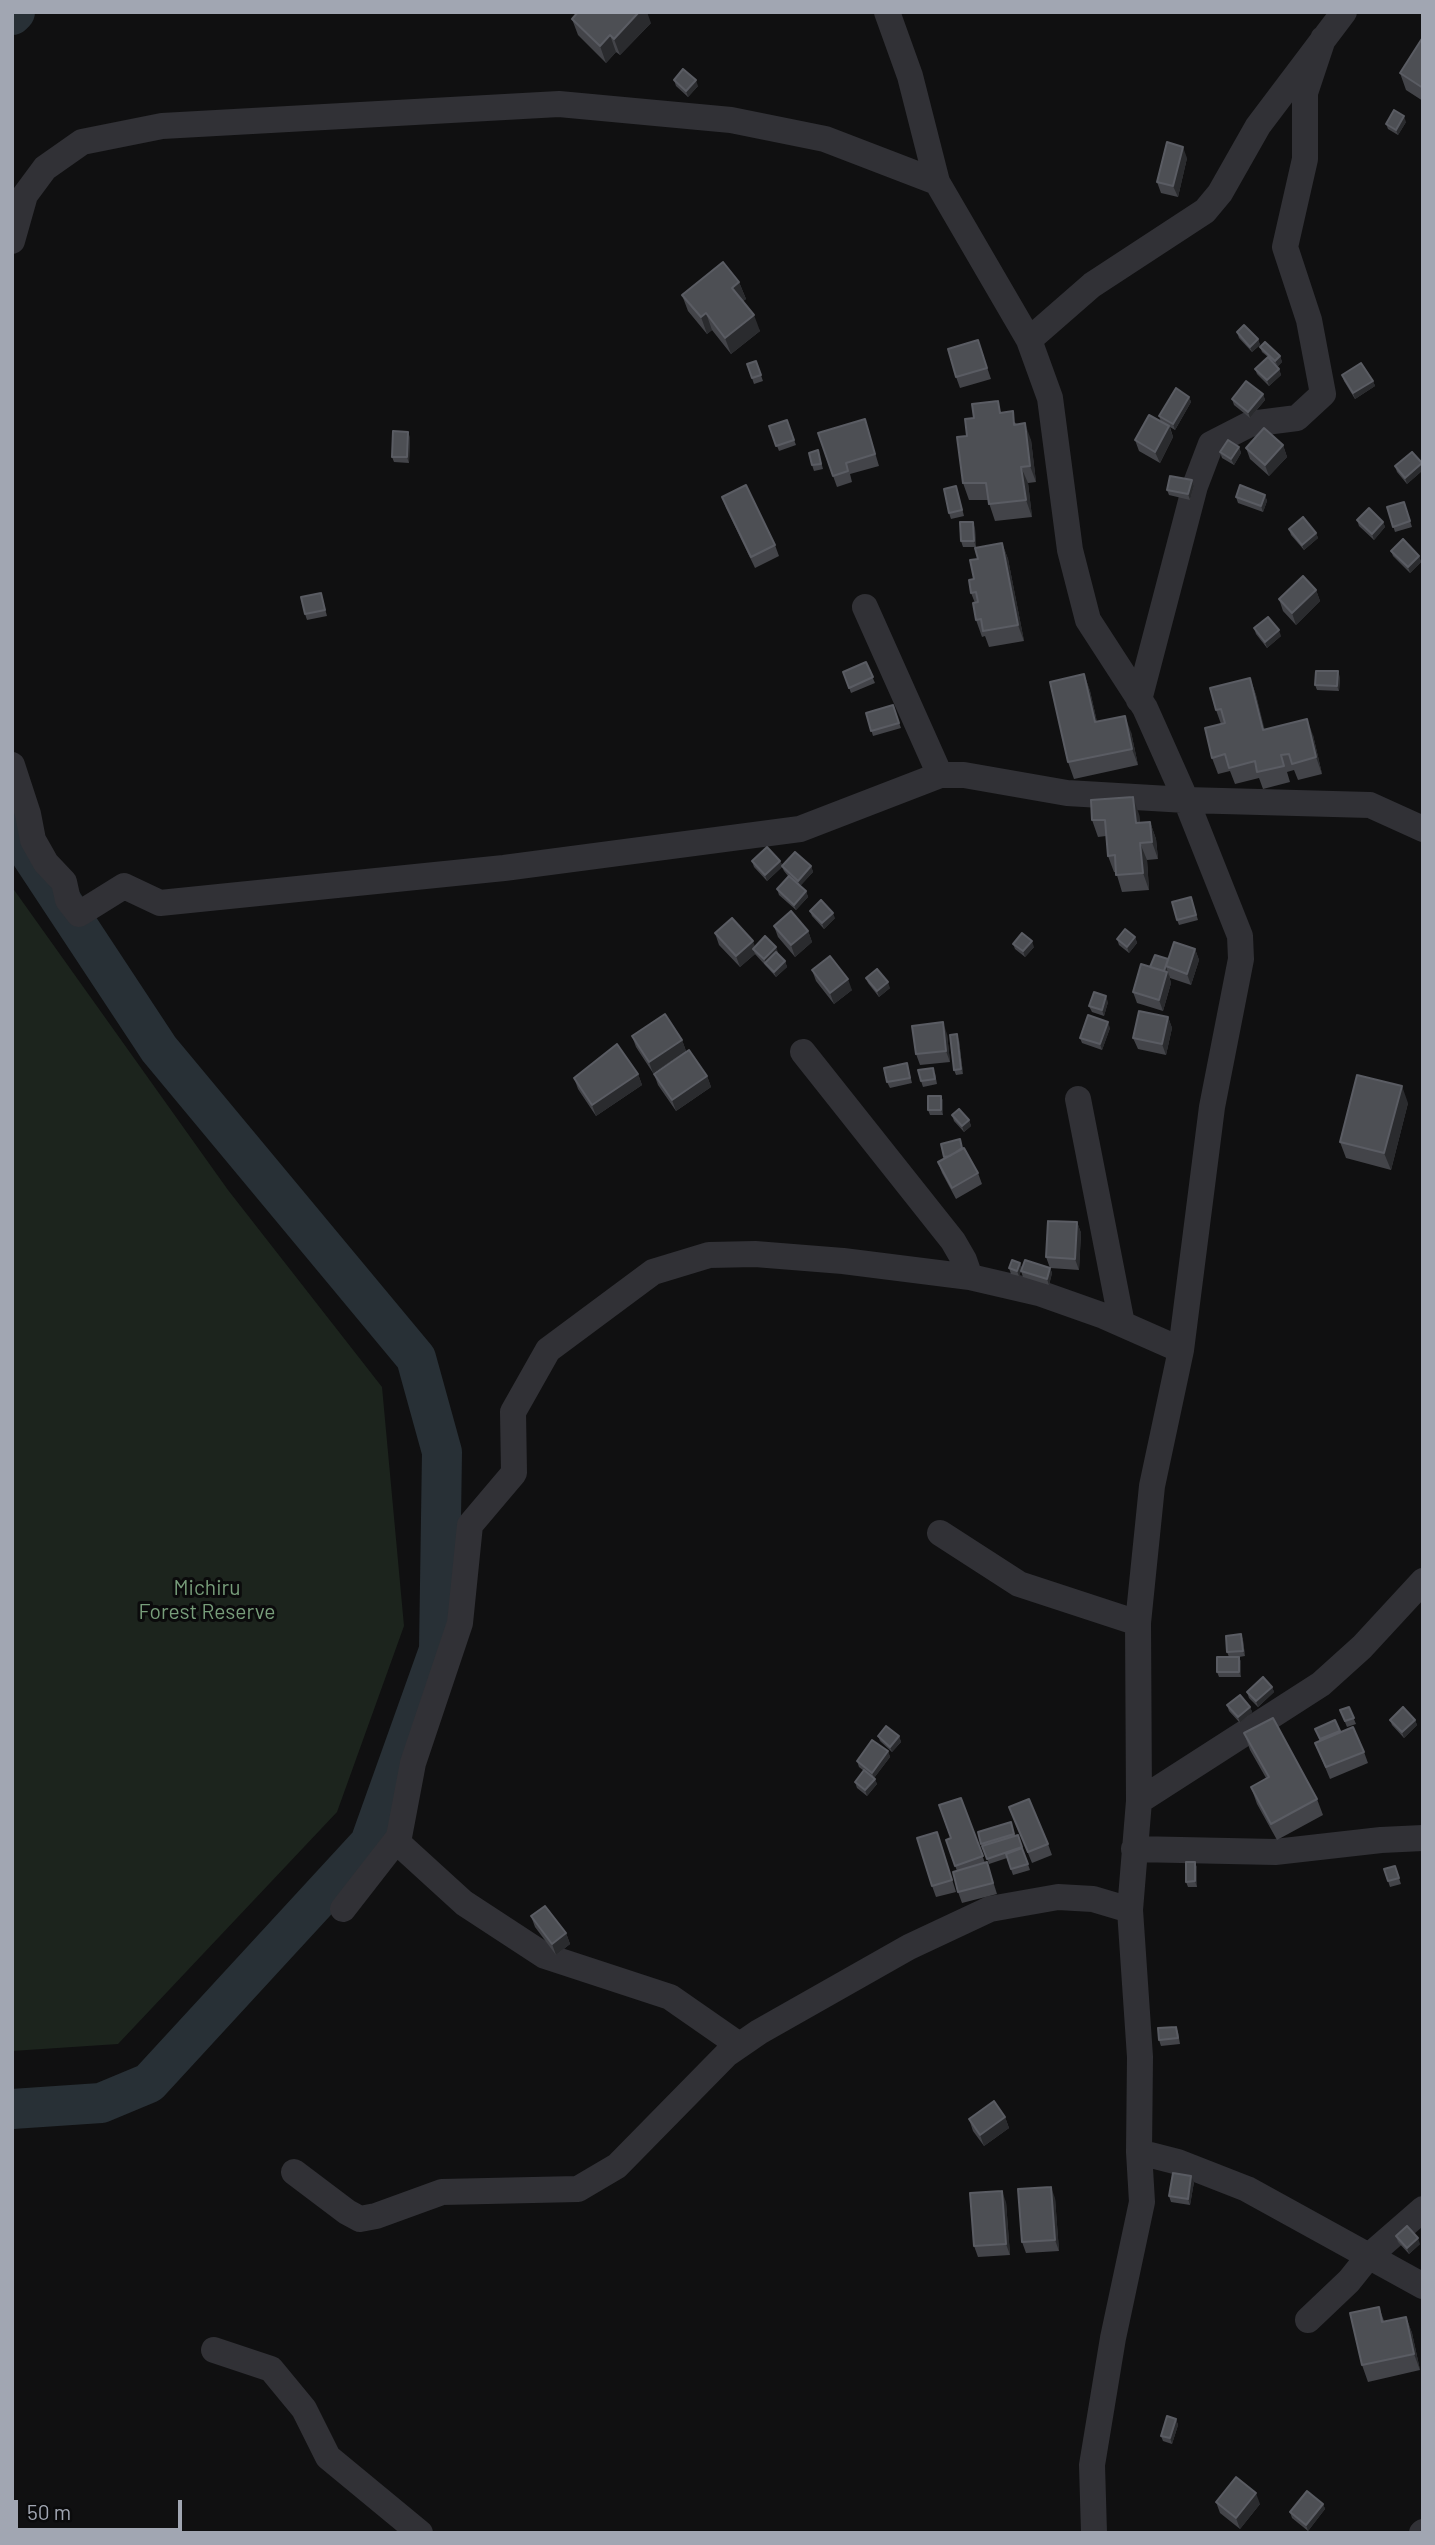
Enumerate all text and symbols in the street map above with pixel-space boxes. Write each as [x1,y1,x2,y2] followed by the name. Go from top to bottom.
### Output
[138,1575,276,1625] park label: Michiru Forest Reserve
[18,2486,186,2530] scale bar
[27,2499,71,2524] text: 50 m

